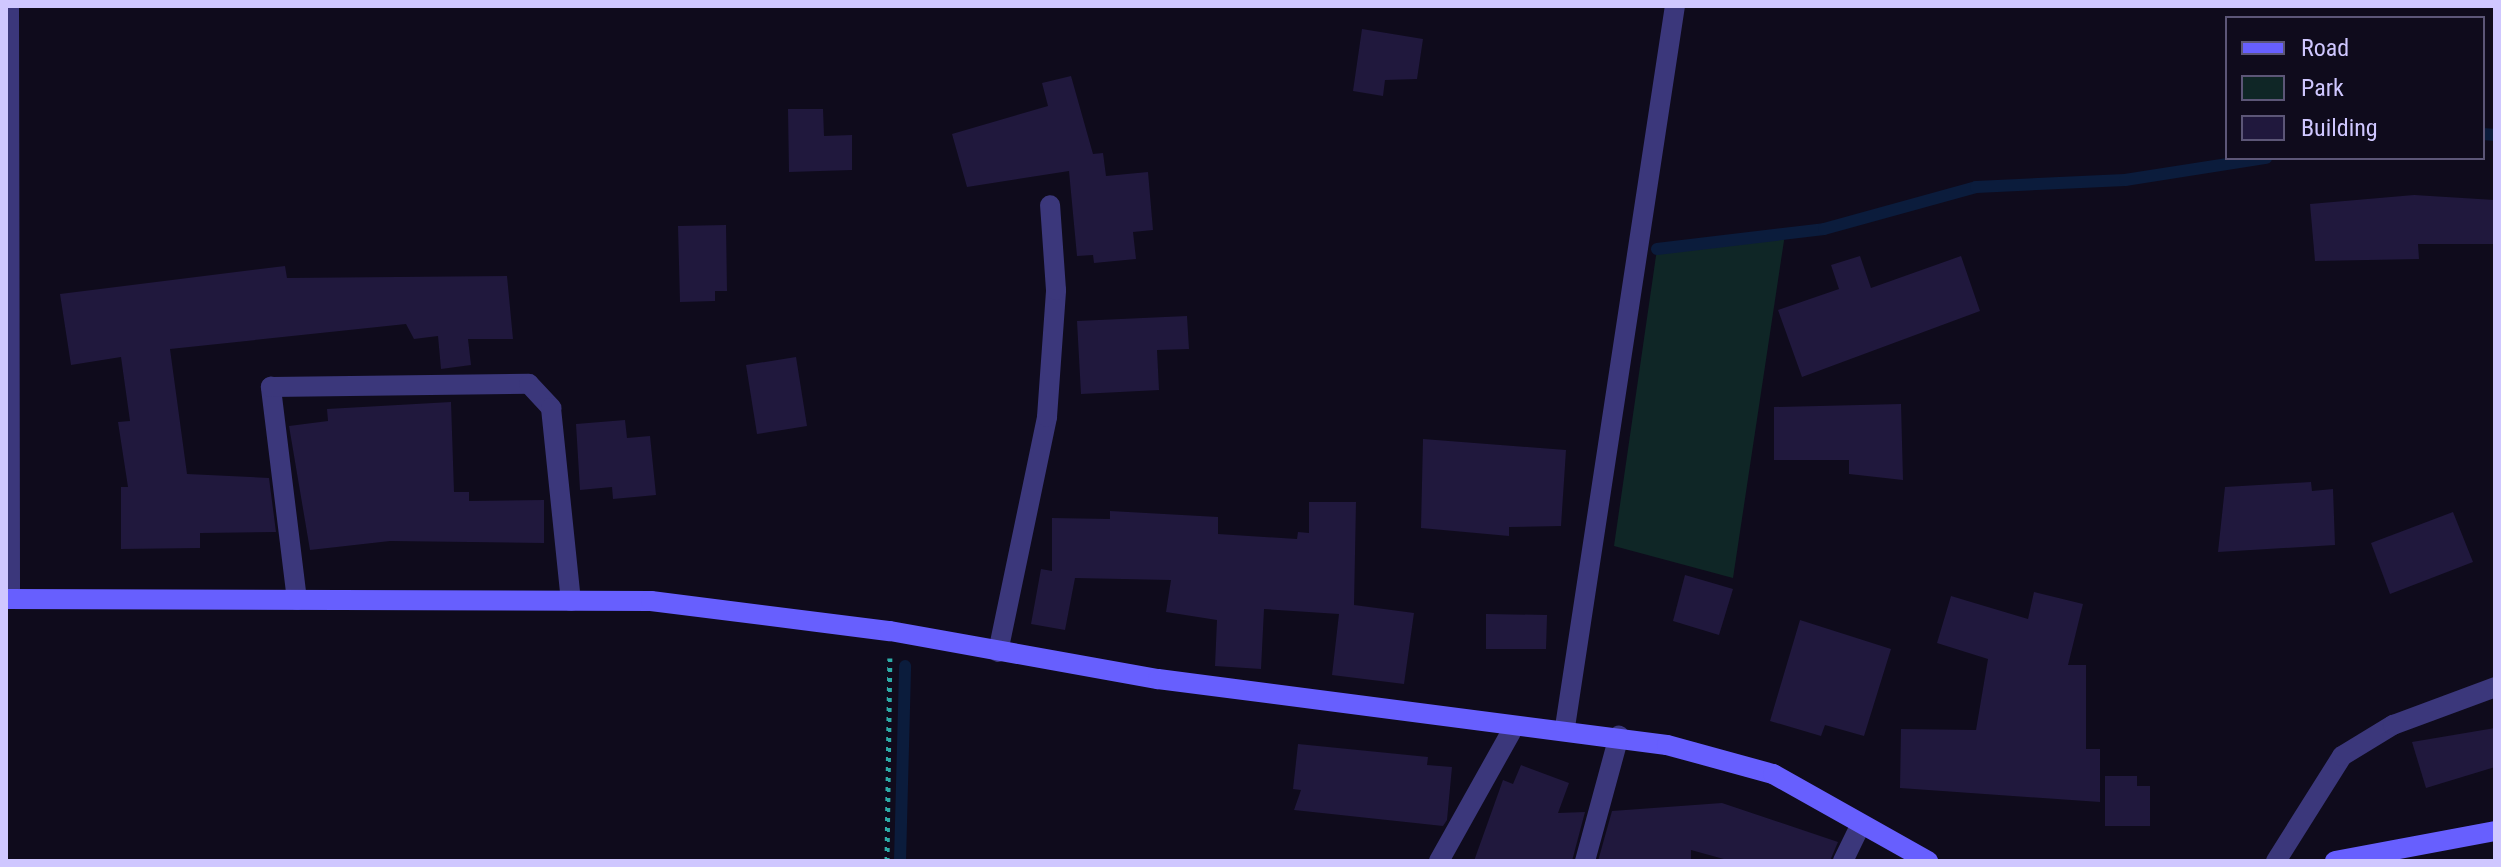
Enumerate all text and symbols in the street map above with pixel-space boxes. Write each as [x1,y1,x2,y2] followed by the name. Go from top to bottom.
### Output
[2225,16,2485,160] legend
[2301,34,2349,62] text: Road
[2301,74,2344,102] text: Park
[2301,114,2378,142] text: Building

